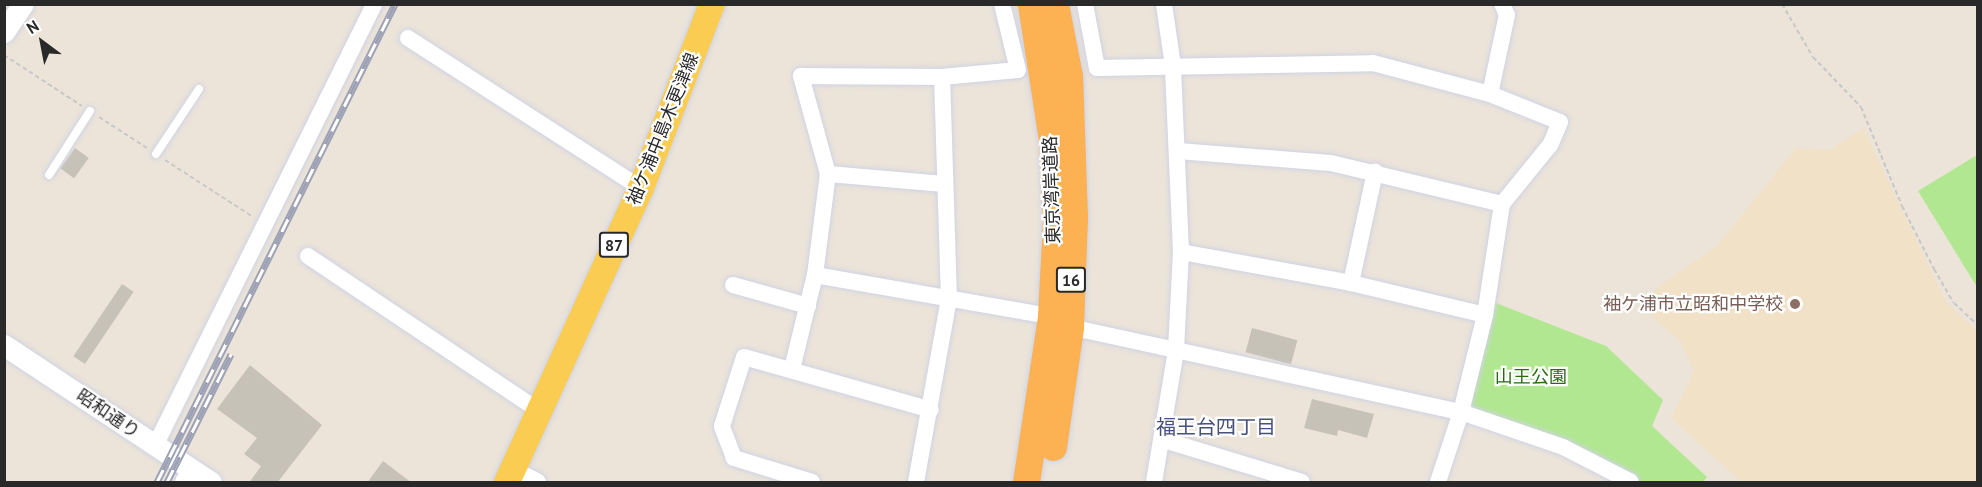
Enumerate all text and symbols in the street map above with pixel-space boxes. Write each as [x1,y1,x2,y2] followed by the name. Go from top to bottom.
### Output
[12,12,72,72] north arrow
[23,15,42,38] text: N
[623,50,703,208] street label: 袖ケ浦中島木更津線
[1039,136,1065,244] street label: 東京湾岸道路
[598,232,630,258] road number: 87
[1054,267,1088,293] road number: 16
[1603,293,1783,315] place label: 袖ケ浦市立昭和中学校
[1788,297,1802,311] marker: 袖ケ浦市立昭和中学校
[1495,366,1567,388] park label: 山王公園
[72,385,144,443] street label: 昭和通り
[1156,415,1276,439] district label: 福王台四丁目

